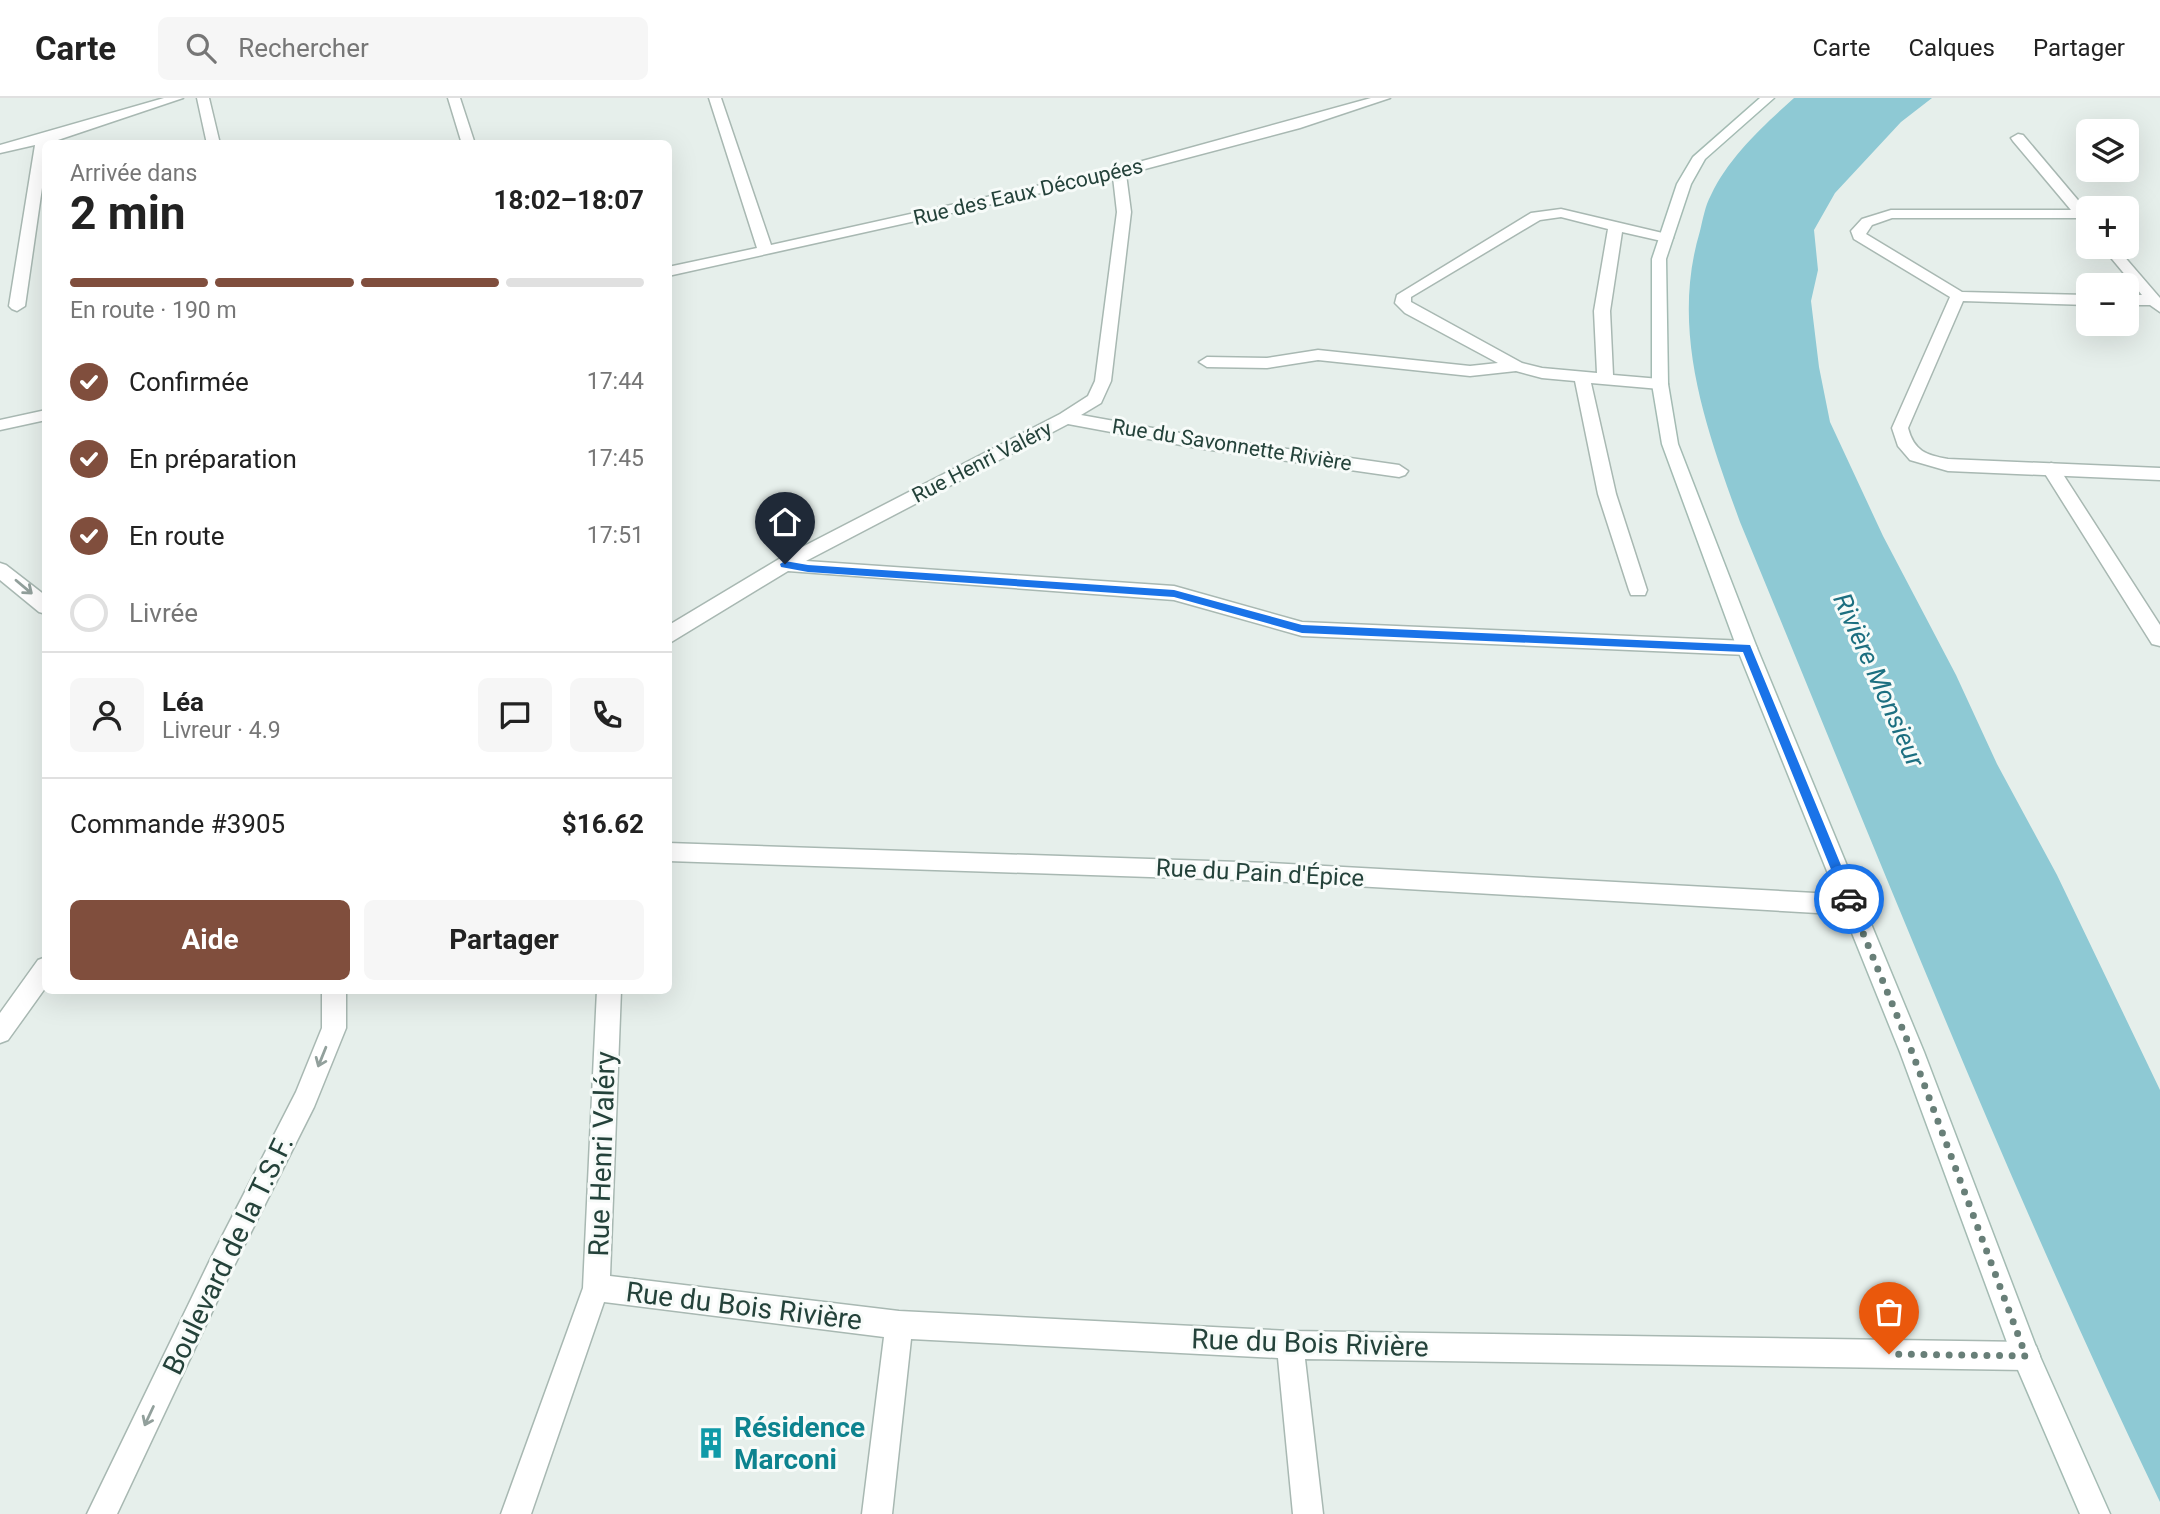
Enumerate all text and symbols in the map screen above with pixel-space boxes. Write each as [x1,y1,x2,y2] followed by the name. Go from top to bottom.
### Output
[158,17,648,80] search box
[35,29,116,68] text: Carte
[182,29,220,67] icon: search
[238,33,369,63] text: Rechercher
[1812,34,1870,62] text: Carte
[1908,34,1995,62] text: Calques
[2033,34,2125,62] text: Partager
[2076,119,2139,336] map controls
[2076,119,2139,182] button: layers
[911,154,1145,230] street label: Rue des Eaux Découpées
[70,160,197,187] text: Arrivée dans
[494,185,644,215] text: 18:02–18:07
[70,186,186,240] text: 2 min
[2076,196,2139,259] button: +
[2076,273,2139,336] button: −
[70,297,237,324] text: En route · 190 m
[70,363,108,401] icon: check
[129,367,249,397] text: Confirmée
[587,368,644,395] text: 17:44
[1111,414,1353,476] street label: Rue du Savonnette Rivière
[908,416,1056,508] street label: Rue Henri Valéry
[70,440,108,478] icon: check
[129,444,297,474] text: En préparation
[587,445,644,472] text: 17:45
[755,492,815,564] pin
[766,503,804,541] icon: home
[70,517,108,555] icon: check
[129,521,225,551] text: En route
[587,522,644,549] text: 17:51
[14,579,32,595] one-way arrow
[1827,589,1931,773] water label: Rivière Monsieur
[129,598,198,628] text: Livrée
[70,678,144,752] button: person
[478,678,552,752] button: chat
[570,678,644,752] button: phone
[162,687,204,717] text: Léa
[162,717,281,744] text: Livreur · 4.9
[70,809,285,839] text: Commande #3905
[562,809,644,839] text: $16.62
[1155,854,1365,892] street label: Rue du Pain d'Épice
[1814,864,1884,934] courier
[1830,880,1868,918] icon: car
[70,900,350,980] button: Aide
[364,900,644,980] button: Partager
[315,1045,328,1067] one-way arrow
[582,1051,622,1257] street label: Rue Henri Valéry
[156,1130,300,1380] street label: Boulevard de la T.S.F.
[624,1275,864,1337] street label: Rue du Bois Rivière
[1859,1282,1919,1354] pin
[1870,1293,1908,1331] icon: bag
[1191,1322,1429,1364] street label: Rue du Bois Rivière
[142,1405,155,1426] one-way arrow
[734,1411,865,1476] place label: Résidence Marconi
[694,1426,728,1460] building icon: Résidence Marconi

